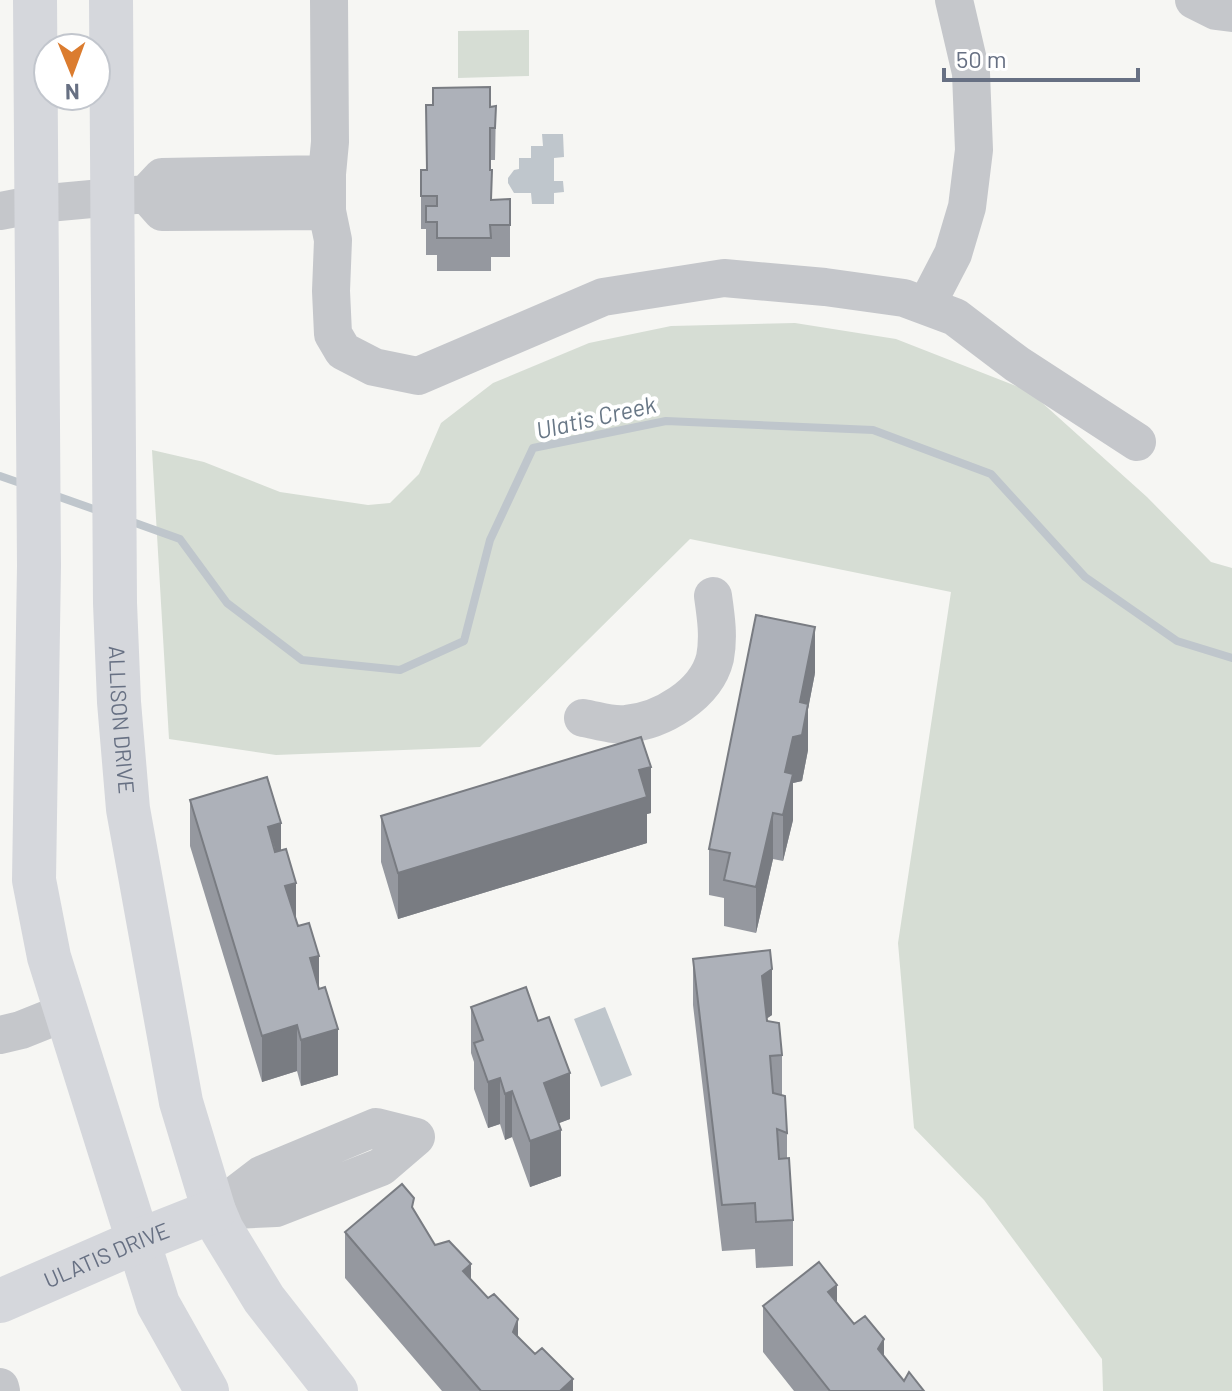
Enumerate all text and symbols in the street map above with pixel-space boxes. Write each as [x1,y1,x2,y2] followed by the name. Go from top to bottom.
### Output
[32,32,112,112] north arrow
[944,32,1138,82] scale bar
[956,44,1007,73] text: 50 m
[65,80,80,106] text: N
[533,389,659,444] water label: Ulatis Creek
[105,645,141,795] street label: ALLISON DRIVE
[39,1216,173,1292] street label: ULATIS DRIVE

